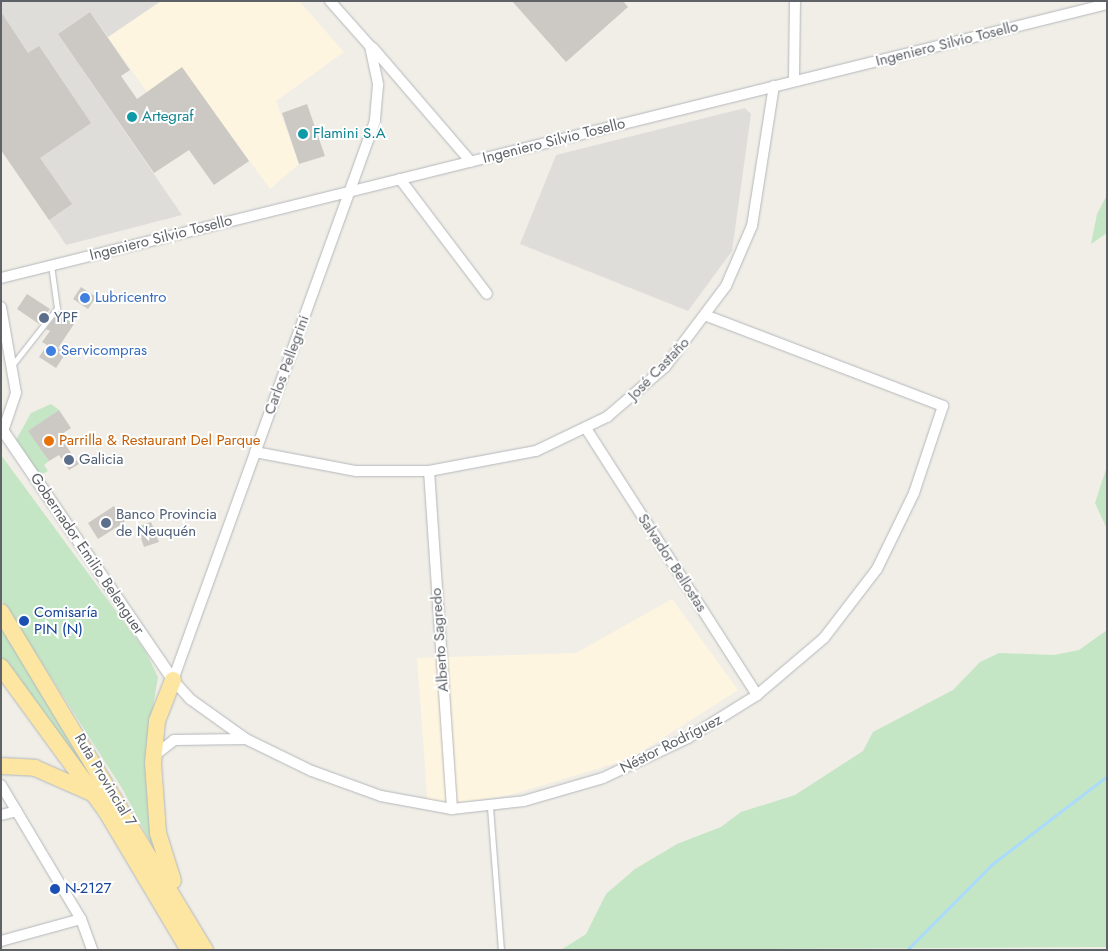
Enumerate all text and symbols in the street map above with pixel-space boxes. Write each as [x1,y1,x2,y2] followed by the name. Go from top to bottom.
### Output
[874,18,1020,70] street label: Ingeniero Silvio Tosello
[142,108,194,126] place label: Artegraf
[126,111,138,123] marker: Artegraf
[481,115,627,167] street label: Ingeniero Silvio Tosello
[313,125,386,143] place label: Flamini S.A
[297,128,309,140] marker: Flamini S.A
[88,212,234,264] street label: Ingeniero Silvio Tosello
[95,289,166,307] place label: Lubricentro
[79,292,91,304] marker: Lubricentro
[54,309,78,327] place label: YPF
[38,312,50,324] marker: YPF
[261,313,313,417] street label: Carlos Pellegrini
[625,334,693,404] street label: José Castaño
[61,342,147,360] place label: Servicompras
[45,345,57,357] marker: Servicompras
[59,432,261,450] place label: Parrilla & Restaurant Del Parque
[43,435,55,447] marker: Parrilla & Restaurant Del Parque
[79,451,123,469] place label: Galicia
[63,454,75,466] marker: Galicia
[26,470,148,638] street label: Gobernador Emilio Belenguer
[116,505,217,540] place label: Banco Provincia de Neuquén
[634,511,710,615] street label: Salvador Bellostas
[100,517,112,529] marker: Banco Provincia de Neuquén
[427,587,453,693] street label: Alberto Sagredo
[34,603,98,638] place label: Comisaría PIN (N)
[18,615,30,627] marker: Comisaría PIN (N)
[617,711,725,777] street label: Néstor Rodríguez
[70,730,140,830] street label: Ruta Provincial 7
[65,880,111,898] place label: N-2127
[49,883,61,895] marker: N-2127

